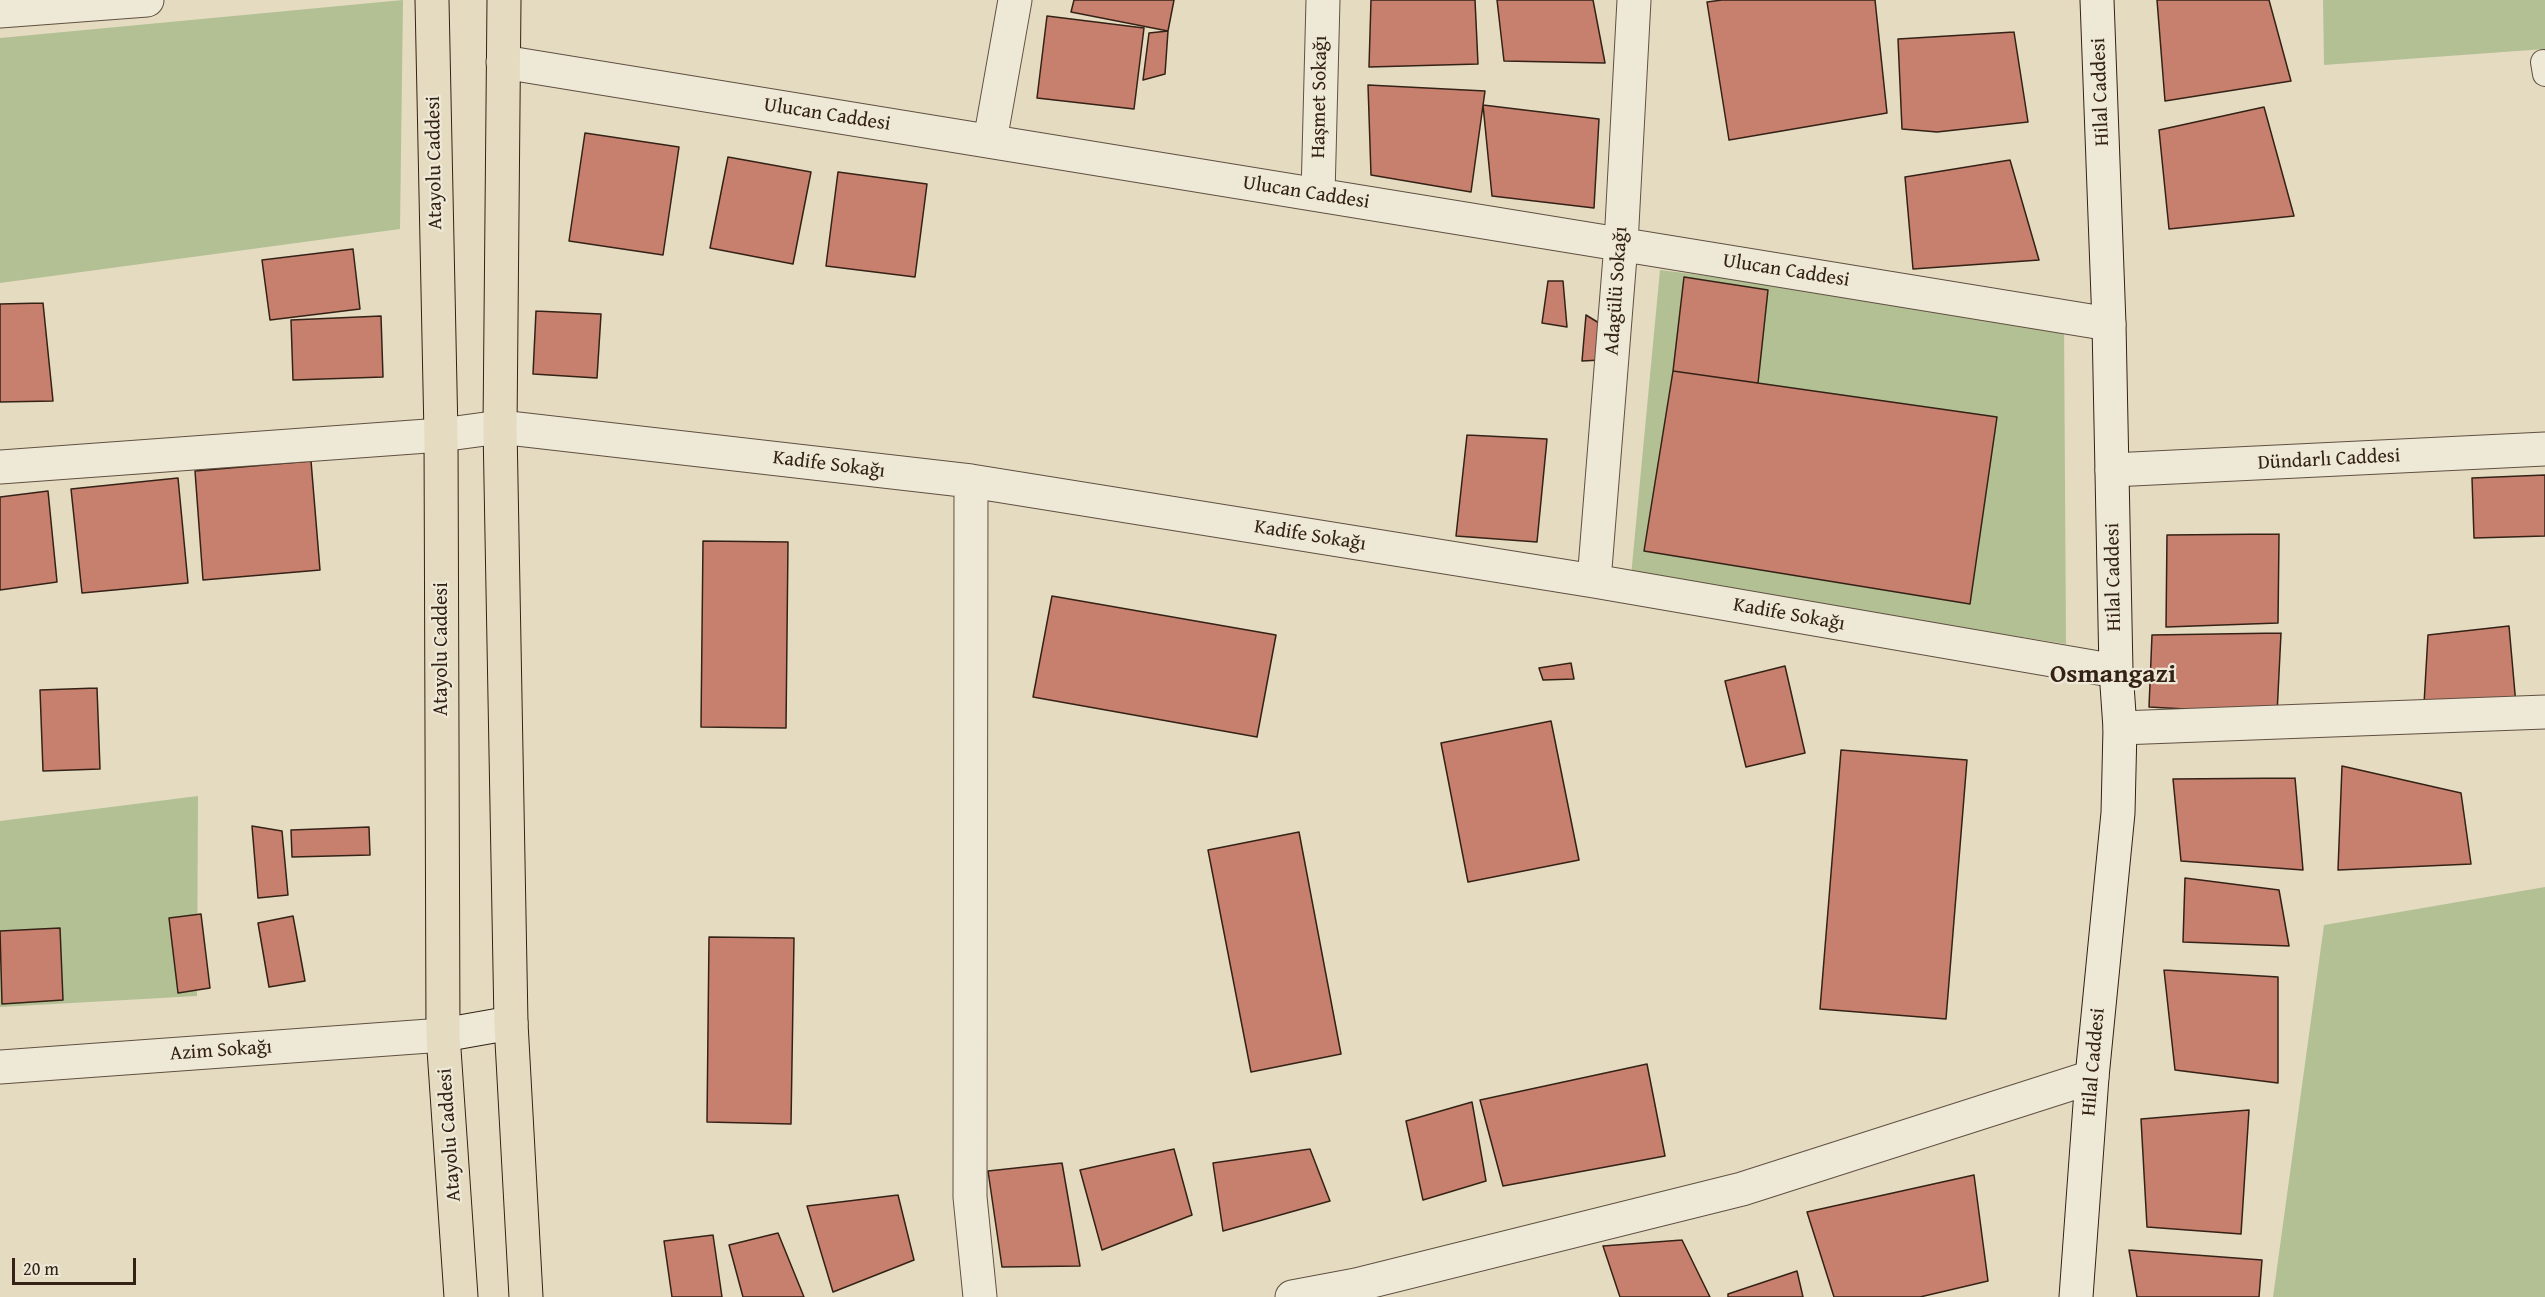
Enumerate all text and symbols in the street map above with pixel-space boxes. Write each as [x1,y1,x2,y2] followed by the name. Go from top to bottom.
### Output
[1307,35,1333,159] street label: Haşmet Sokağı
[2087,37,2115,147] street label: Hilal Caddesi
[762,93,892,137] street label: Ulucan Caddesi
[422,96,448,230] street label: Atayolu Caddesi
[1241,171,1371,215] street label: Ulucan Caddesi
[1601,226,1633,356] street label: Adagülü Sokağı
[1721,249,1851,293] street label: Ulucan Caddesi
[2257,444,2401,476] street label: Dündarlı Caddesi
[771,446,887,484] street label: Kadife Sokağı
[1252,515,1368,557] street label: Kadife Sokağı
[2101,523,2127,631] street label: Hilal Caddesi
[430,582,454,716] street label: Atayolu Caddesi
[1731,593,1847,637] street label: Kadife Sokağı
[2050,659,2176,691] district label: Osmangazi
[2077,1007,2111,1117] street label: Hilal Caddesi
[169,1035,273,1067] street label: Azim Sokağı
[433,1067,467,1203] street label: Atayolu Caddesi
[15,1246,140,1284] scale bar
[23,1255,59,1282] text: 20 m

